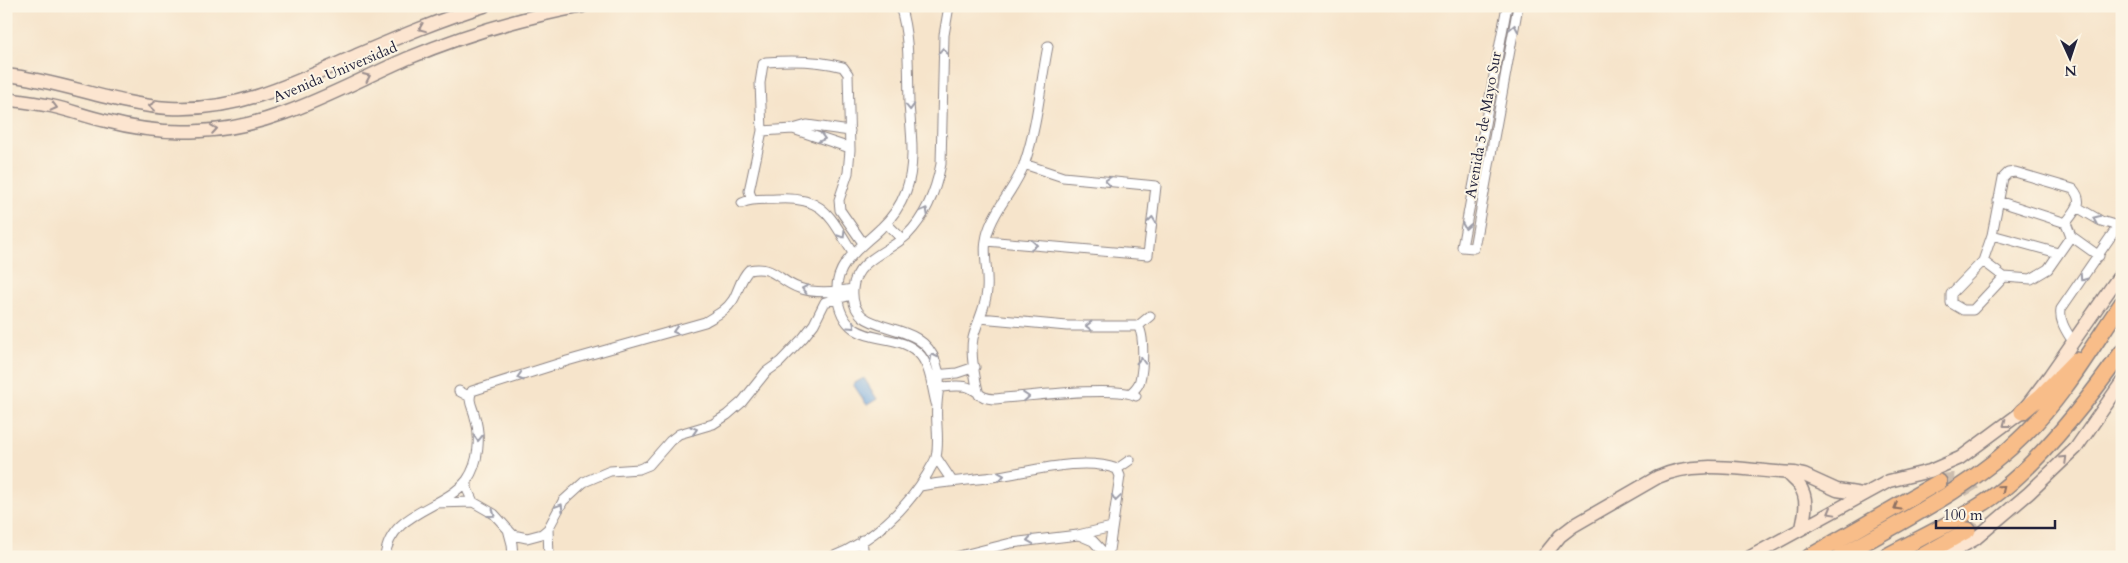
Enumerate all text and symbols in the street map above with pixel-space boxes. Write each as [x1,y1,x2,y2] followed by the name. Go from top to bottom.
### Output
[418,22,427,32] one-way arrow
[1509,23,1519,32] one-way arrow
[2046,32,2096,82] north arrow
[270,37,400,107] street label: Avenida Universidad
[938,47,948,55] one-way arrow
[1460,50,1506,200] street label: Avenida 5 de Mayo Sur
[2064,61,2077,80] text: N
[362,72,371,83] one-way arrow
[50,101,59,112] one-way arrow
[148,101,156,112] one-way arrow
[904,103,915,111] one-way arrow
[209,125,218,135] one-way arrow
[817,133,825,143] one-way arrow
[1103,176,1111,187] one-way arrow
[919,207,929,216] one-way arrow
[2093,215,2102,225] one-way arrow
[1146,216,1157,224] one-way arrow
[1461,222,1471,231] one-way arrow
[836,230,845,239] one-way arrow
[1031,239,1039,250] one-way arrow
[2080,272,2089,281] one-way arrow
[800,284,809,294] one-way arrow
[846,320,855,329] one-way arrow
[1085,321,1092,331] one-way arrow
[672,325,680,335] one-way arrow
[929,353,939,362] one-way arrow
[1136,356,1147,364] one-way arrow
[516,372,525,382] one-way arrow
[1023,391,1031,402] one-way arrow
[2003,418,2012,426] one-way arrow
[690,425,698,435] one-way arrow
[473,435,483,443] one-way arrow
[2059,456,2068,465] one-way arrow
[997,471,1005,482] one-way arrow
[1997,485,2006,494] one-way arrow
[1112,493,1122,502] one-way arrow
[1936,498,2054,530] scale bar
[1893,500,1902,510] one-way arrow
[554,503,564,512] one-way arrow
[1828,505,1837,515] one-way arrow
[1943,505,1983,525] text: 100 m
[486,508,495,516] one-way arrow
[1026,535,1034,545] one-way arrow

